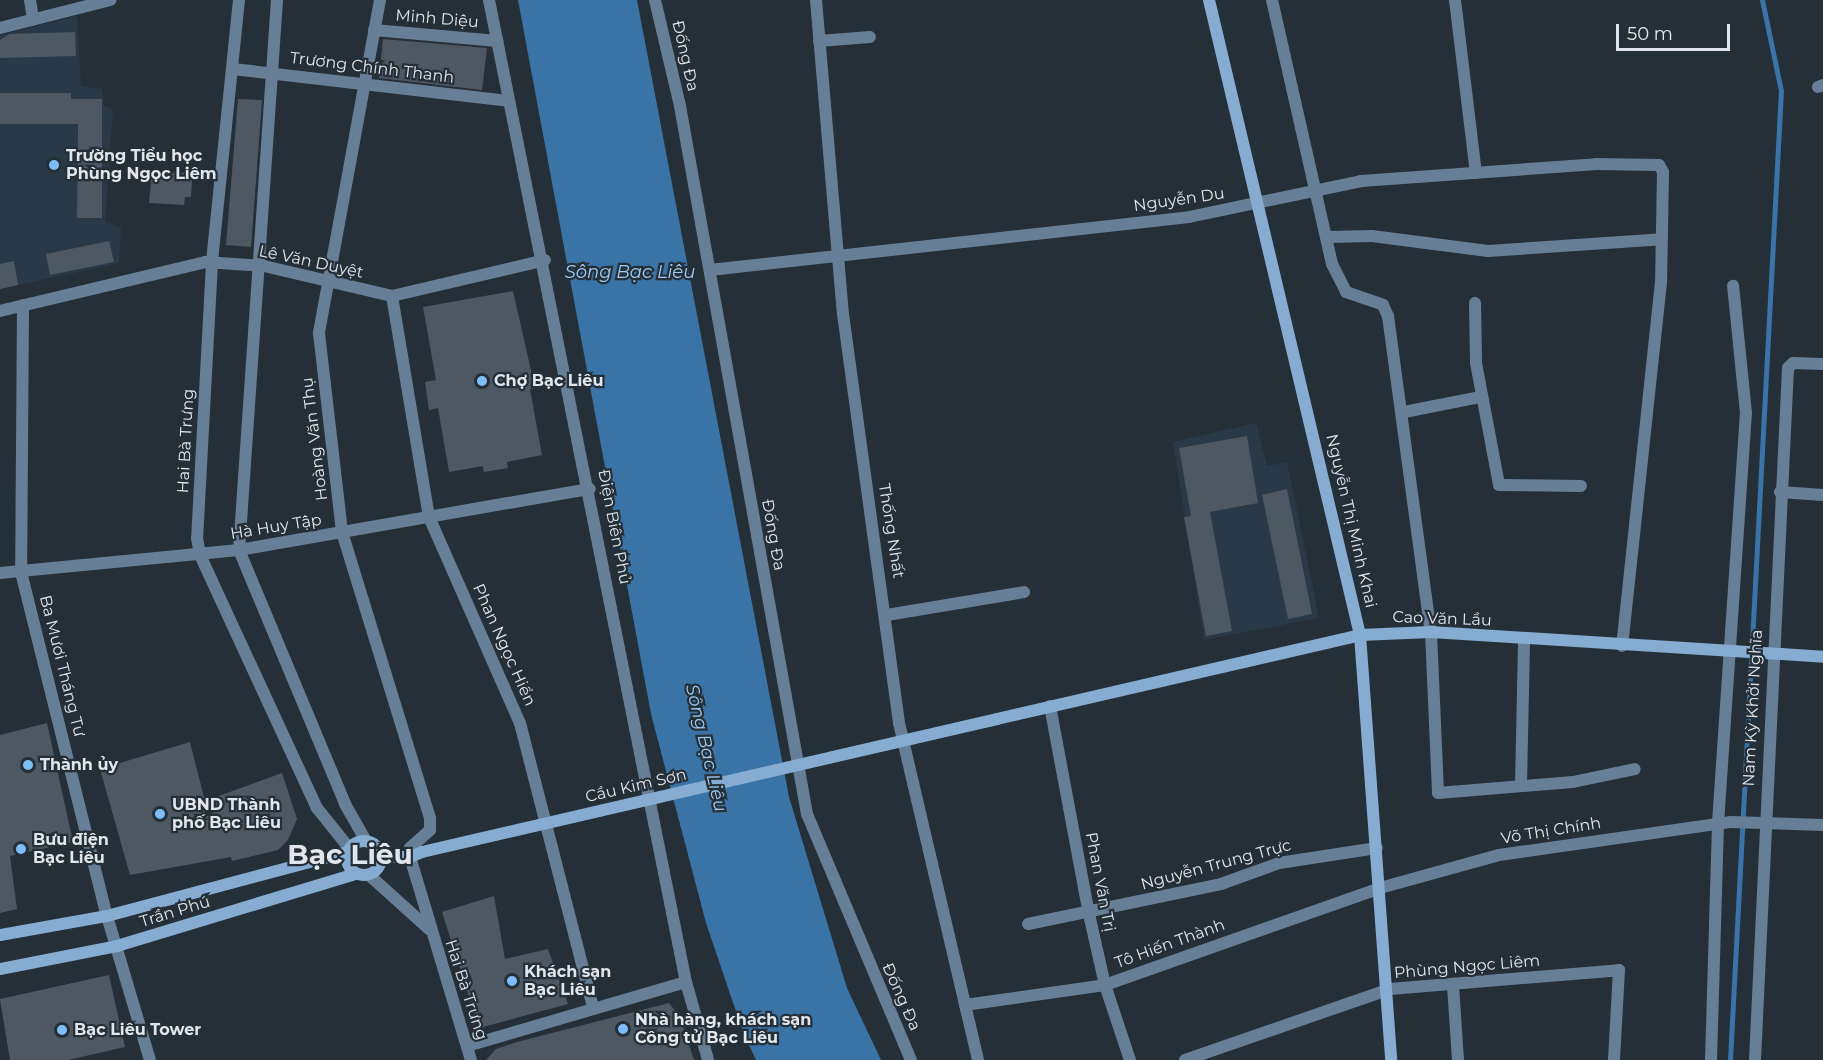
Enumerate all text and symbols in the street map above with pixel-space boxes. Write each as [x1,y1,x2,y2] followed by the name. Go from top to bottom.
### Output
[395,6,479,32] street label: Minh Diệu
[1619,12,1733,50] scale bar
[668,19,702,93] street label: Đống Đa
[1627,23,1673,45] text: 50 m
[289,48,455,88] street label: Trương Chính Thanh
[66,146,217,184] place label: Trường Tiểu học Phùng Ngọc Liêm
[47,158,61,172] marker: Trường Tiểu học Phùng Ngọc Liêm
[1132,184,1226,216] street label: Nguyễn Du
[257,242,365,282] street label: Lê Văn Duyệt
[565,261,695,283] water label: Sông Bạc Liêu
[494,371,603,391] place label: Chợ Bạc Liêu
[475,374,489,388] marker: Chợ Bạc Liêu
[298,376,332,502] street label: Hoàng Văn Thụ
[174,388,198,494] street label: Hai Bà Trưng
[1322,432,1380,610] street label: Nguyễn Thị Minh Khai
[593,468,635,586] street label: Điện Biên Phủ
[874,482,908,580] street label: Thống Nhất
[757,498,789,572] street label: Đống Đa
[229,510,323,544] street label: Hà Huy Tập
[468,581,540,709] street label: Phan Ngọc Hiển
[35,593,89,739] street label: Ba Mươi Tháng Tư
[1392,608,1492,630] street label: Cao Văn Lầu
[1739,629,1767,787] street label: Nam Kỳ Khởi Nghĩa
[681,682,731,814] water label: Sông Bạc Liêu
[40,755,118,775] place label: Thành ủy
[21,758,35,772] marker: Thành ủy
[584,765,688,807] street label: Cầu Kim Sơn
[172,795,281,833] place label: UBND Thành phố Bạc Liêu
[153,807,167,821] marker: UBND Thành phố Bạc Liêu
[1500,814,1602,848] street label: Võ Thị Chính
[33,830,109,868] place label: Bưu điện Bạc Liêu
[1081,831,1119,933] street label: Phan Văn Trị
[1139,836,1293,894] street label: Nguyễn Trung Trực
[287,837,413,871] district label: Bạc Liêu
[14,842,28,856] marker: Bưu điện Bạc Liêu
[138,892,212,932] street label: Trần Phú
[1112,915,1228,973] street label: Tô Hiến Thành
[441,937,491,1043] street label: Hai Bà Trưng
[1393,951,1541,983] street label: Phùng Ngọc Liêm
[878,960,924,1034] street label: Đống Đa
[524,962,611,1000] place label: Khách sạn Bạc Liêu
[505,974,519,988] marker: Khách sạn Bạc Liêu
[635,1010,811,1048] place label: Nhà hàng, khách sạn Công tử Bạc Liêu
[74,1020,201,1040] place label: Bạc Liêu Tower
[616,1022,630,1036] marker: Nhà hàng, khách sạn Công tử Bạc Liêu
[55,1023,69,1037] marker: Bạc Liêu Tower

